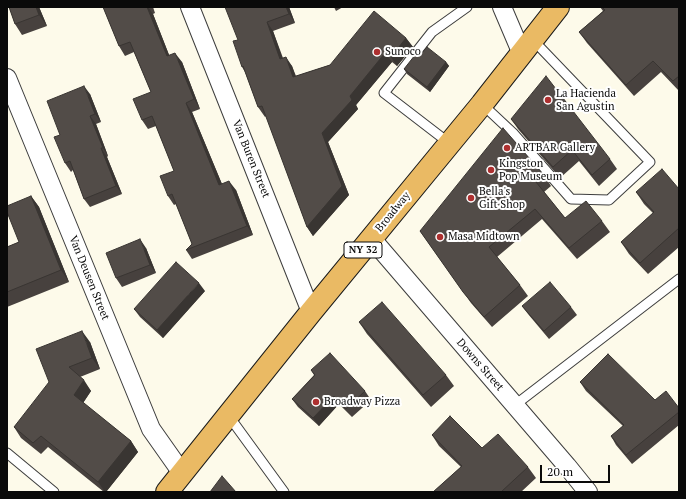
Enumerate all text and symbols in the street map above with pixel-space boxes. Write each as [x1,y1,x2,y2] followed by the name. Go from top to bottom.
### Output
[385,45,421,59] place label: Sunoco
[372,47,382,57] marker: Sunoco
[556,87,616,113] place label: La Hacienda San Agustin
[543,95,553,105] marker: La Hacienda San Agustin
[229,118,273,200] street label: Van Buren Street
[515,141,595,155] place label: ARTBAR Gallery
[502,143,512,153] marker: ARTBAR Gallery
[499,157,562,183] place label: Kingston Pop Museum
[486,165,496,175] marker: Kingston Pop Museum
[479,185,525,211] place label: Bella's Gift Shop
[373,189,413,235] street label: Broadway
[466,193,476,203] marker: Bella's Gift Shop
[448,230,520,244] place label: Masa Midtown
[435,232,445,242] marker: Masa Midtown
[66,234,112,322] street label: Van Deusen Street
[344,242,382,258] road number: NY 32
[454,336,506,394] street label: Downs Street
[324,395,400,409] place label: Broadway Pizza
[311,397,321,407] marker: Broadway Pizza
[542,457,612,483] scale bar
[547,464,573,479] text: 20 m

